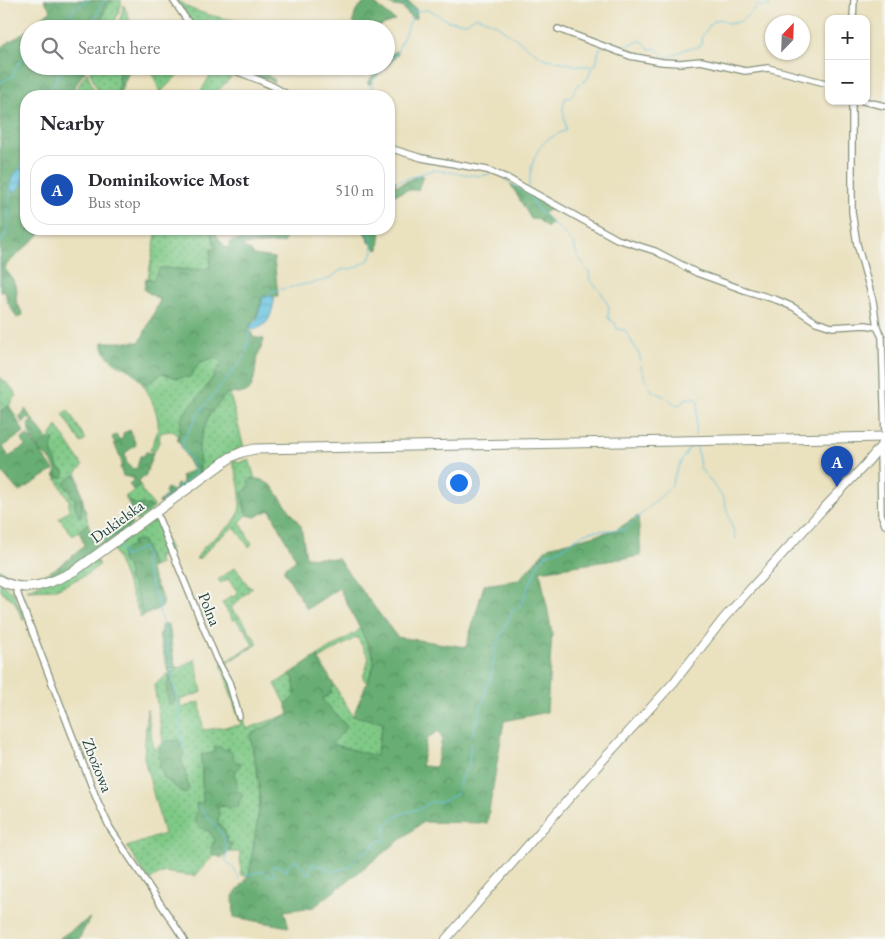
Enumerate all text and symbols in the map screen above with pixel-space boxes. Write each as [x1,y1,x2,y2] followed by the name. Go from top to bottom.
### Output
[765,15,810,60] north arrow
[825,15,870,105] map controls
[825,15,870,60] button: +
[20,20,395,75] search box
[38,34,66,62] icon: search
[78,35,160,60] text: Search here
[825,60,870,105] button: −
[40,109,104,136] text: Nearby
[88,167,249,192] text: Dominikowice Most
[51,180,63,201] text: A
[335,180,374,201] text: 510 m
[88,192,141,213] text: Bus stop
[821,446,853,487] pin: A
[446,470,472,496] your location
[86,495,149,548] street label: Dukielska
[193,589,226,630] street label: Polna
[77,735,118,796] street label: Zbożowa

